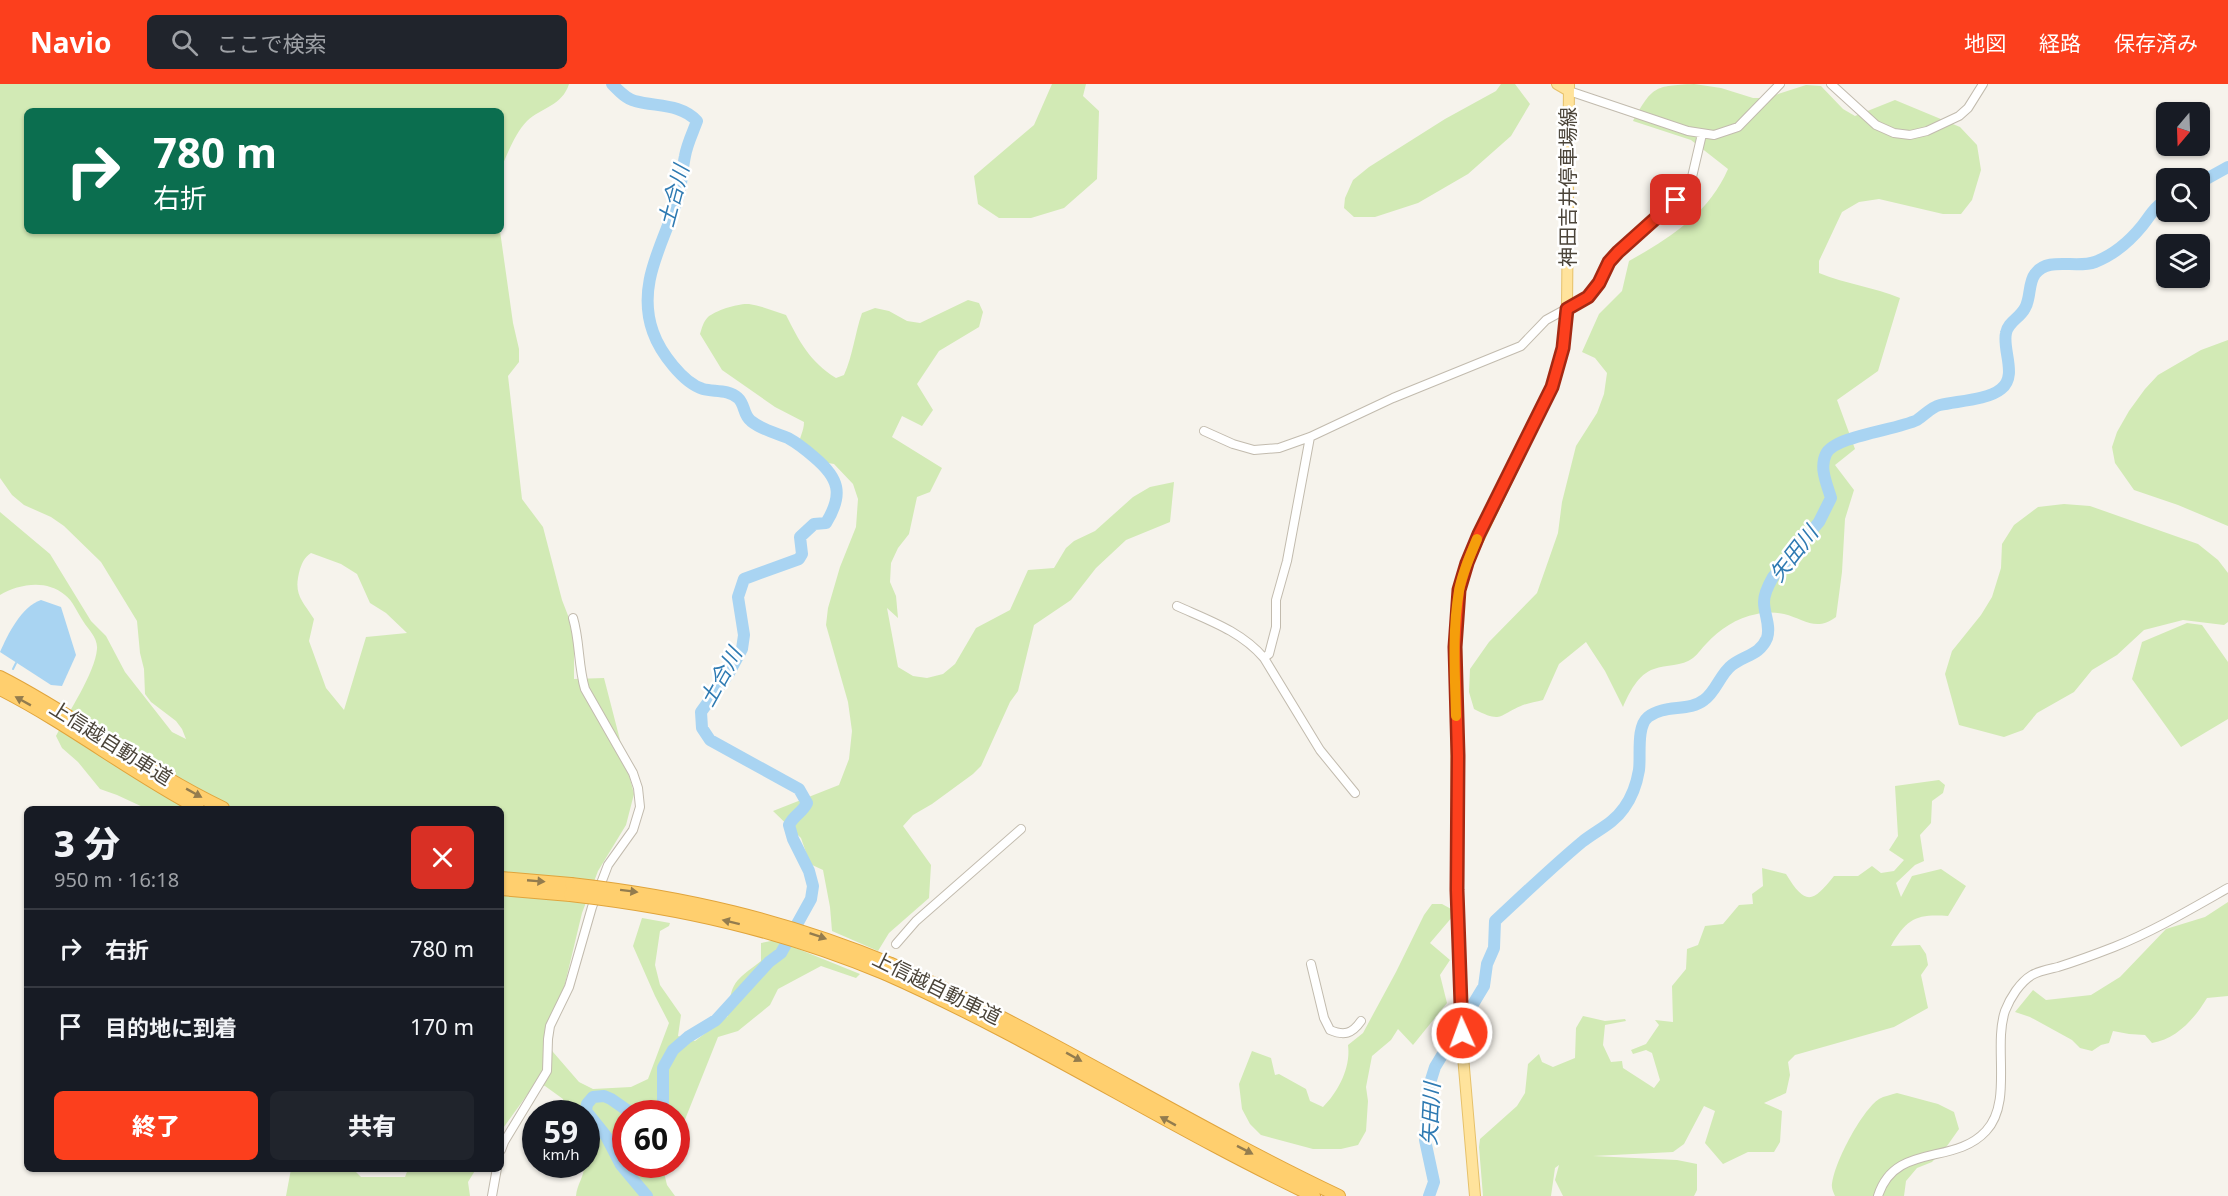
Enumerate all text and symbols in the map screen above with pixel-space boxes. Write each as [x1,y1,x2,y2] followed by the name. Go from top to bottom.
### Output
[147,15,567,69] search box
[30,23,111,61] text: Navio
[168,26,201,59] icon: search
[216,28,326,58] text: ここで検索
[1964,29,2006,57] text: 地図
[2039,29,2081,57] text: 経路
[2114,29,2198,57] text: 保存済み
[2156,102,2210,156] north arrow
[2156,102,2210,288] map controls
[1554,107,1581,267] street label: 神田吉井停車場線
[153,123,277,180] text: 780 m
[54,132,132,210] icon: right
[651,160,695,230] water label: 土合川
[2156,168,2210,222] button: search
[1650,174,1701,225] pin
[153,179,207,216] text: 右折
[1659,183,1692,216] icon: arrive
[2156,234,2210,288] button: layers
[1763,518,1825,587] water label: 矢田川
[693,640,749,711] water label: 土合川
[45,694,178,791] street label: 上信越自動車道
[15,696,31,707] one-way arrow
[186,788,202,799] one-way arrow
[54,819,120,868] text: 3 分
[411,826,474,889] button: close
[54,866,179,893] text: 950 m · 16:18
[526,876,545,886] one-way arrow
[619,887,638,896] one-way arrow
[722,916,741,926] one-way arrow
[54,932,87,965] icon: right
[809,932,827,942] one-way arrow
[410,933,474,963] text: 780 m
[105,934,149,964] text: 右折
[868,945,1006,1030] street label: 上信越自動車道
[1430,1001,1494,1065] position arrow
[54,1010,87,1043] icon: arrive
[410,1011,474,1041] text: 170 m
[105,1012,237,1042] text: 目的地に到着
[1066,1052,1082,1063] one-way arrow
[1414,1080,1446,1146] water label: 矢田川
[54,1091,258,1160] button: 終了
[270,1091,474,1160] button: 共有
[612,1100,690,1178] speed limit sign: 60
[544,1111,578,1152] text: 59
[1159,1116,1176,1126] one-way arrow
[543,1144,579,1164] text: km/h
[1237,1145,1254,1155] one-way arrow

